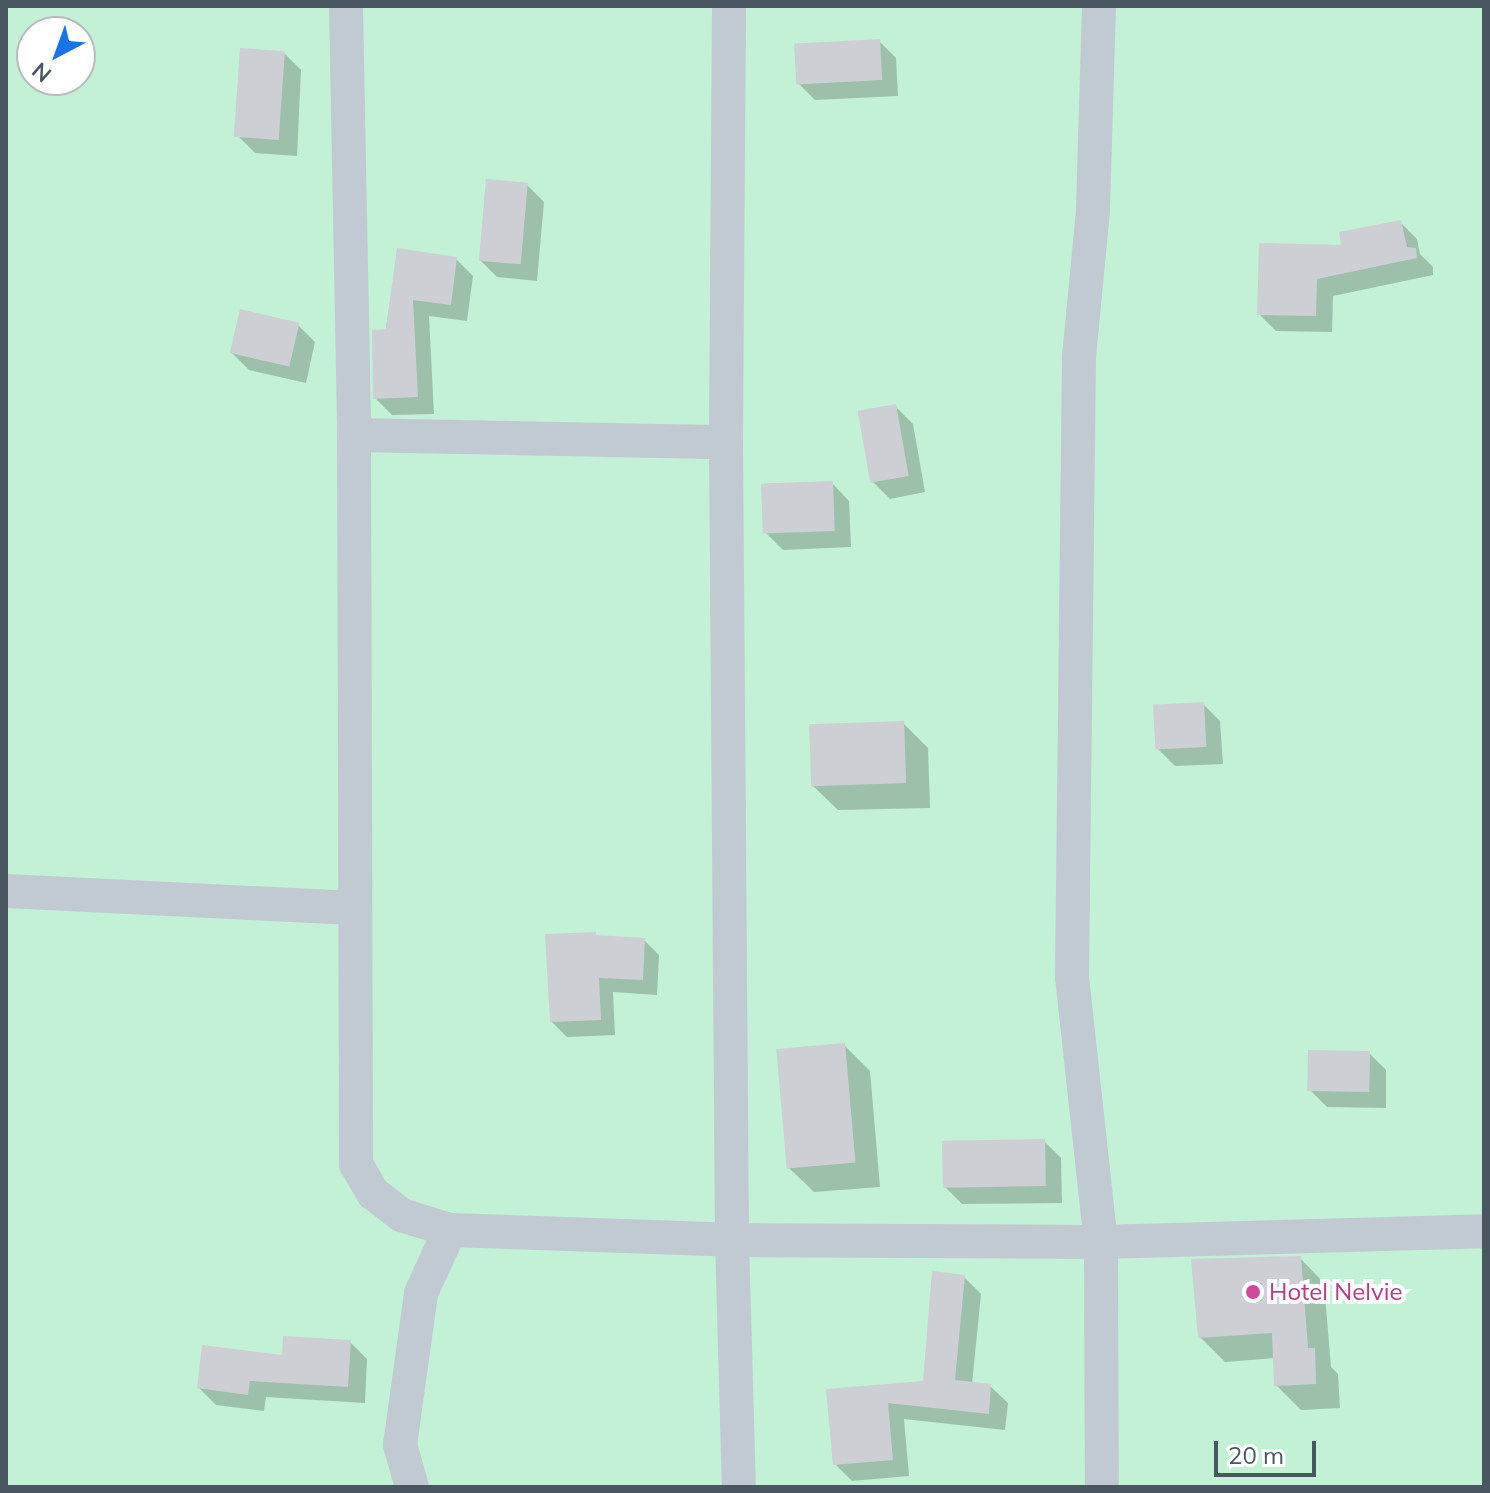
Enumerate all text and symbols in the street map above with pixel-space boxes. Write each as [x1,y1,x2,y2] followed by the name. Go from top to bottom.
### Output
[16,16,96,96] north arrow
[26,57,57,89] text: N
[1269,1278,1402,1306] place label: Hotel Nelvie
[1244,1283,1262,1301] marker: Hotel Nelvie
[1218,1425,1320,1475] scale bar
[1228,1440,1284,1470] text: 20 m

